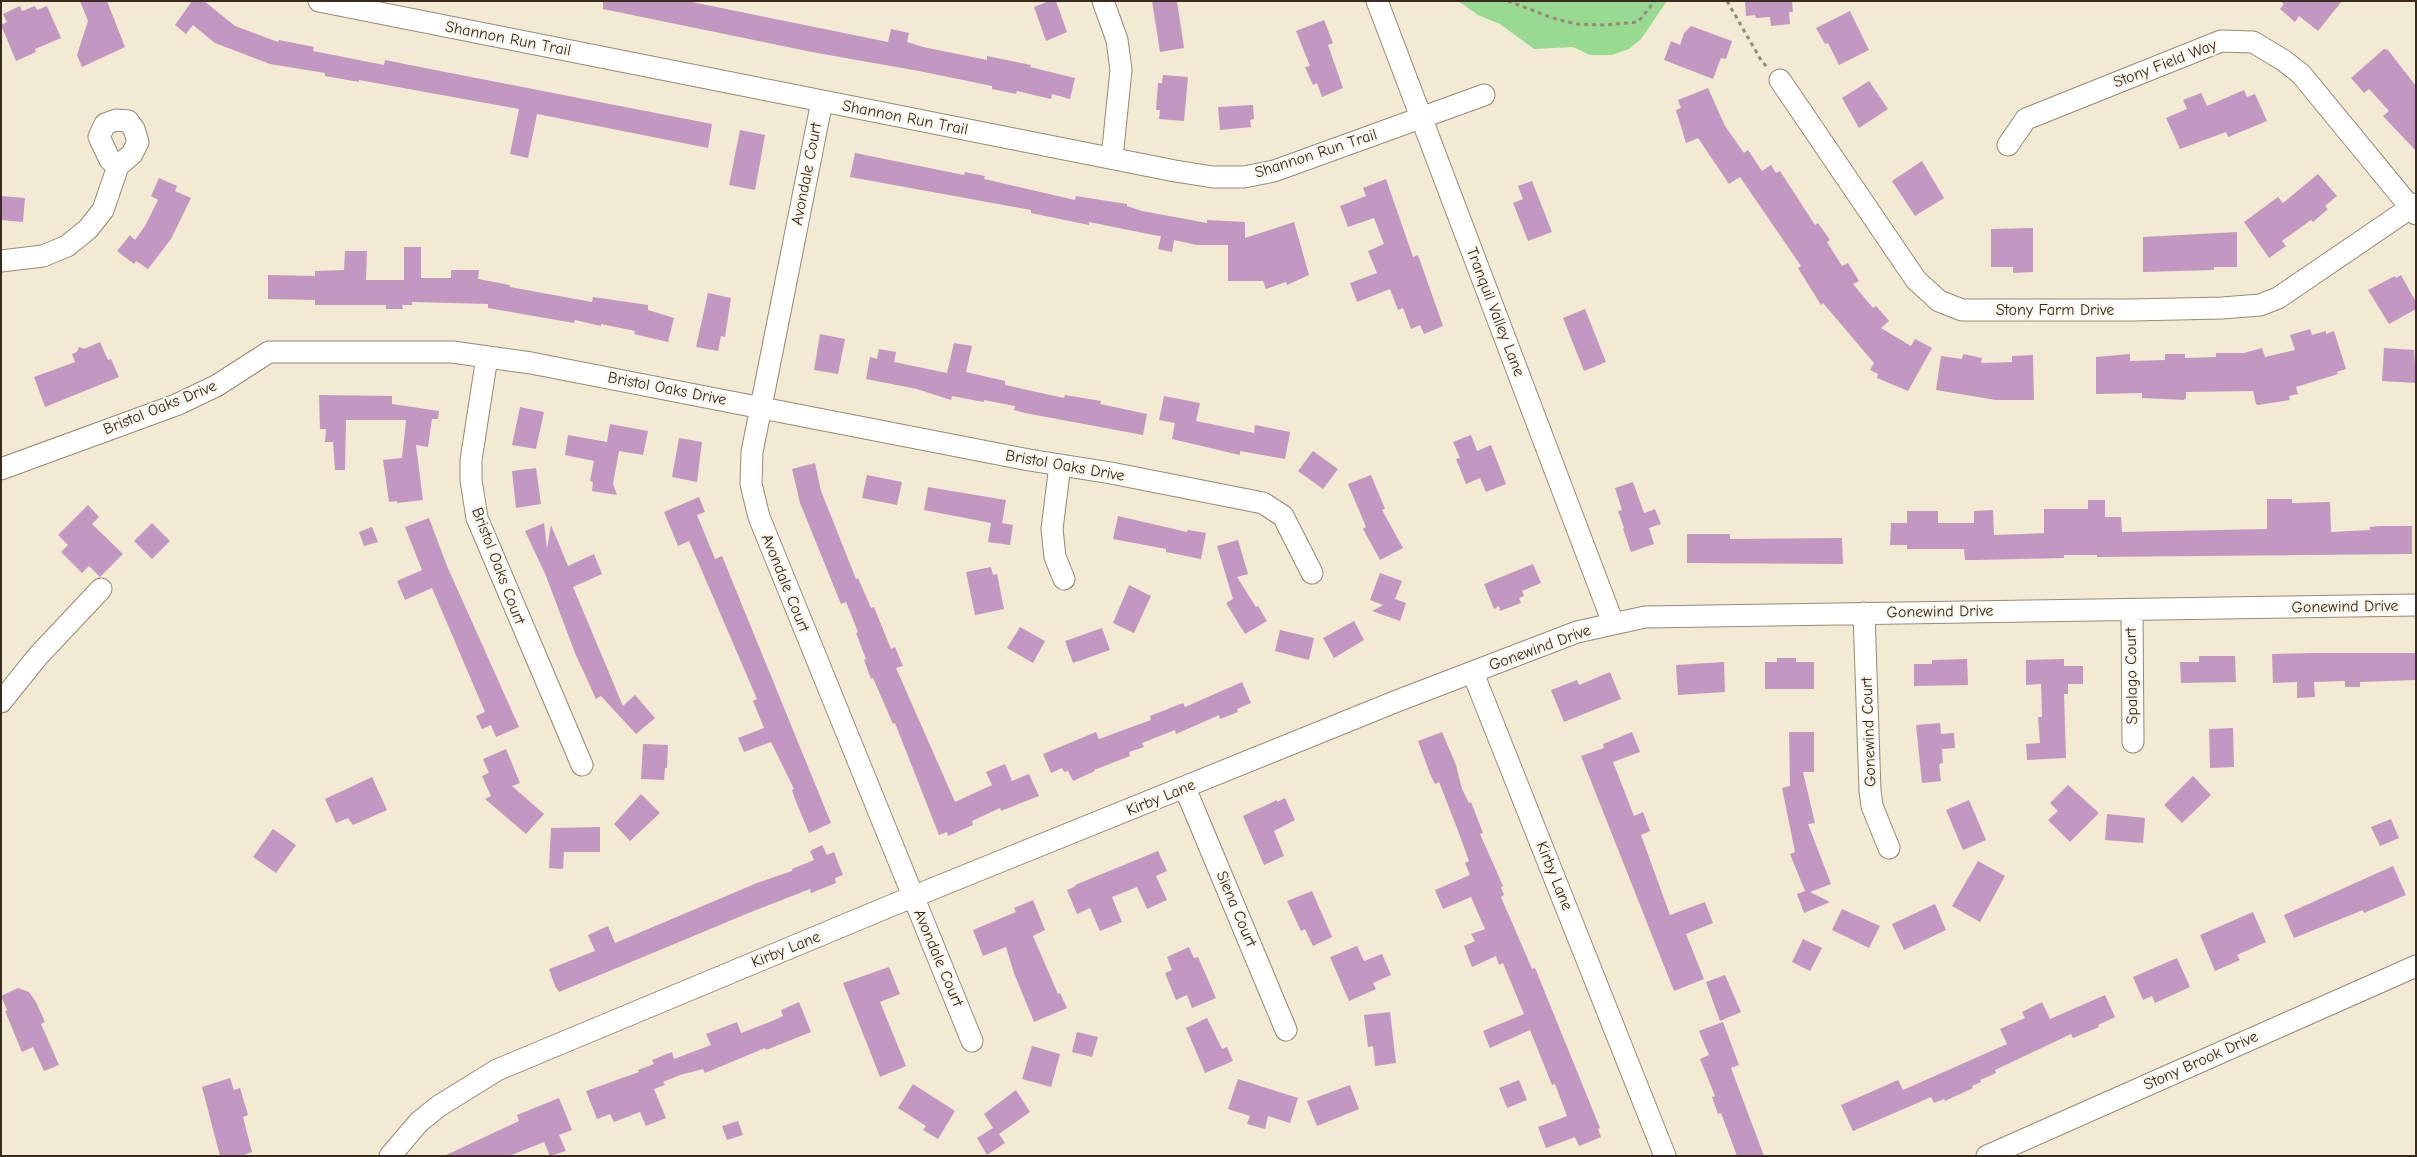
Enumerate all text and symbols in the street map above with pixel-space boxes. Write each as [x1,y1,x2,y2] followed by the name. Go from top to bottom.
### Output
[443,17,573,61] street label: Shannon Run Trail
[2111,35,2219,93] street label: Stony Field Way
[840,96,970,140] street label: Shannon Run Trail
[788,121,826,227] street label: Avondale Court
[1252,125,1380,183] street label: Shannon Run Trail
[1462,245,1528,379] street label: Tranquil Valley Lane
[1996,300,2114,320] street label: Stony Farm Drive
[606,368,728,410] street label: Bristol Oaks Drive
[100,376,220,440] street label: Bristol Oaks Drive
[1004,446,1126,486] street label: Bristol Oaks Drive
[467,505,529,627] street label: Bristol Oaks Court
[757,531,813,635] street label: Avondale Court
[2291,596,2399,618] street label: Gonewind Drive
[1886,601,1994,623] street label: Gonewind Drive
[1486,621,1594,675] street label: Gonewind Drive
[2122,627,2142,725] street label: Spalago Court
[1857,677,1881,787] street label: Gonewind Court
[1124,775,1198,821] street label: Kirby Lane
[1531,839,1577,913] street label: Kirby Lane
[1211,868,1261,950] street label: Siena Court
[909,906,967,1010] street label: Avondale Court
[749,927,823,973] street label: Kirby Lane
[2141,1027,2261,1095] street label: Stony Brook Drive

